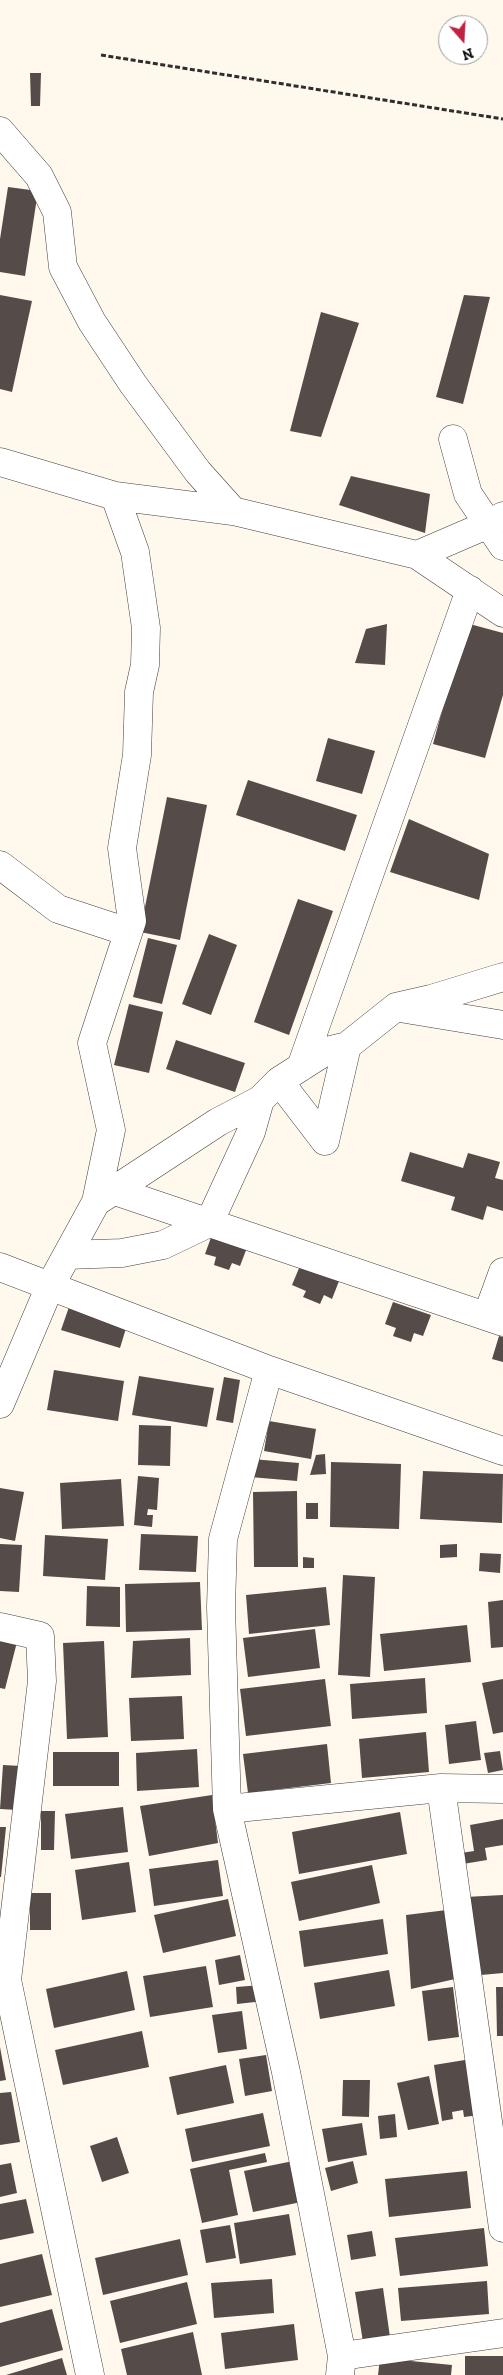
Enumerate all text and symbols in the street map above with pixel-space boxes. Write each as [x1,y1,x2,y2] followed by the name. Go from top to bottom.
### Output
[438,15,488,65] north arrow
[460,44,476,63] text: N

